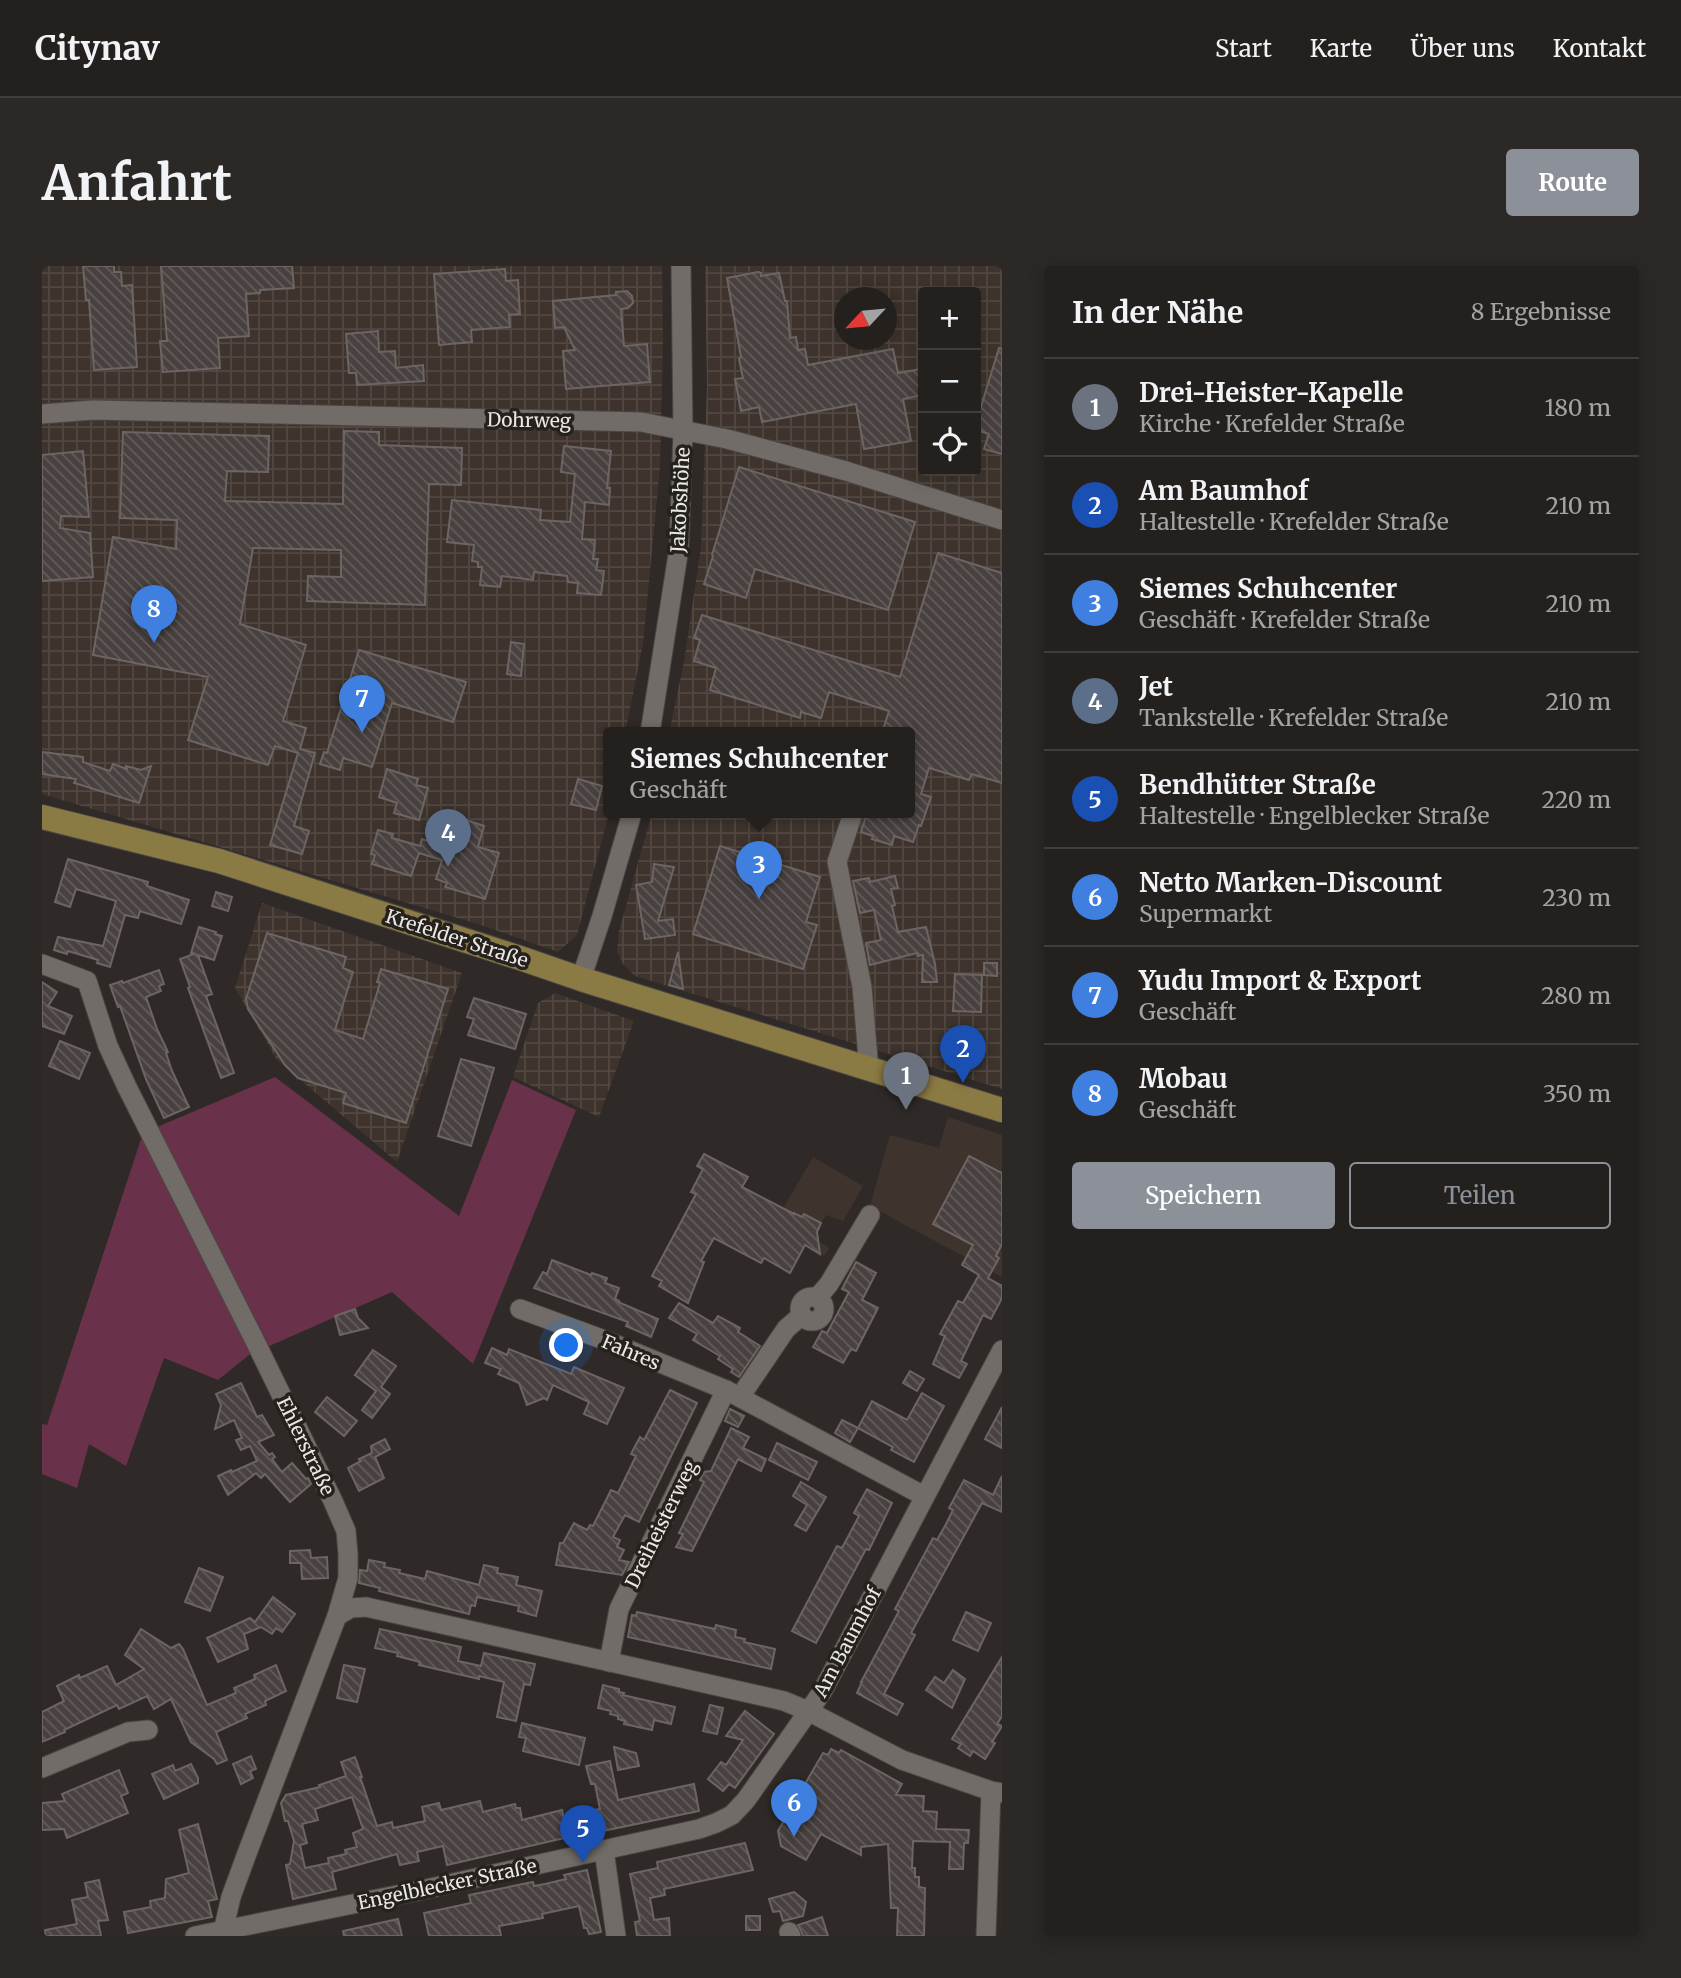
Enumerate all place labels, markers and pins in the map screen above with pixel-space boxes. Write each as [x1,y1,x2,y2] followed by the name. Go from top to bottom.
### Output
[131,585,177,643] pin: 8
[339,675,385,733] pin: 7
[425,809,471,867] pin: 4
[736,841,782,899] pin: 3
[940,1025,986,1083] pin: 2
[883,1052,929,1110] pin: 1
[771,1779,817,1837] pin: 6
[560,1805,606,1863] pin: 5

